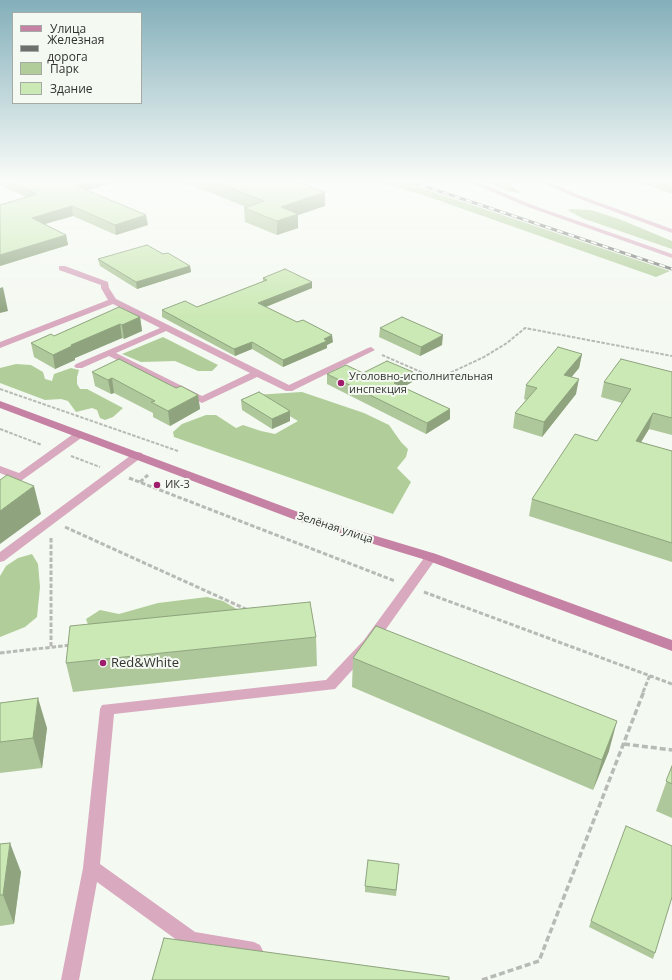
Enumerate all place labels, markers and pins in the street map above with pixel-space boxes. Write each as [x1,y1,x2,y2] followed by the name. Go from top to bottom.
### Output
[349,370,493,396] place label: Уголовно-исполнительная инспекция
[336,378,346,388] marker: Уголовно-исполнительная инспекция
[165,478,190,492] place label: ИК-3
[152,480,162,490] marker: ИК-3
[111,655,179,671] place label: Red&White
[98,658,108,668] marker: Red&White

